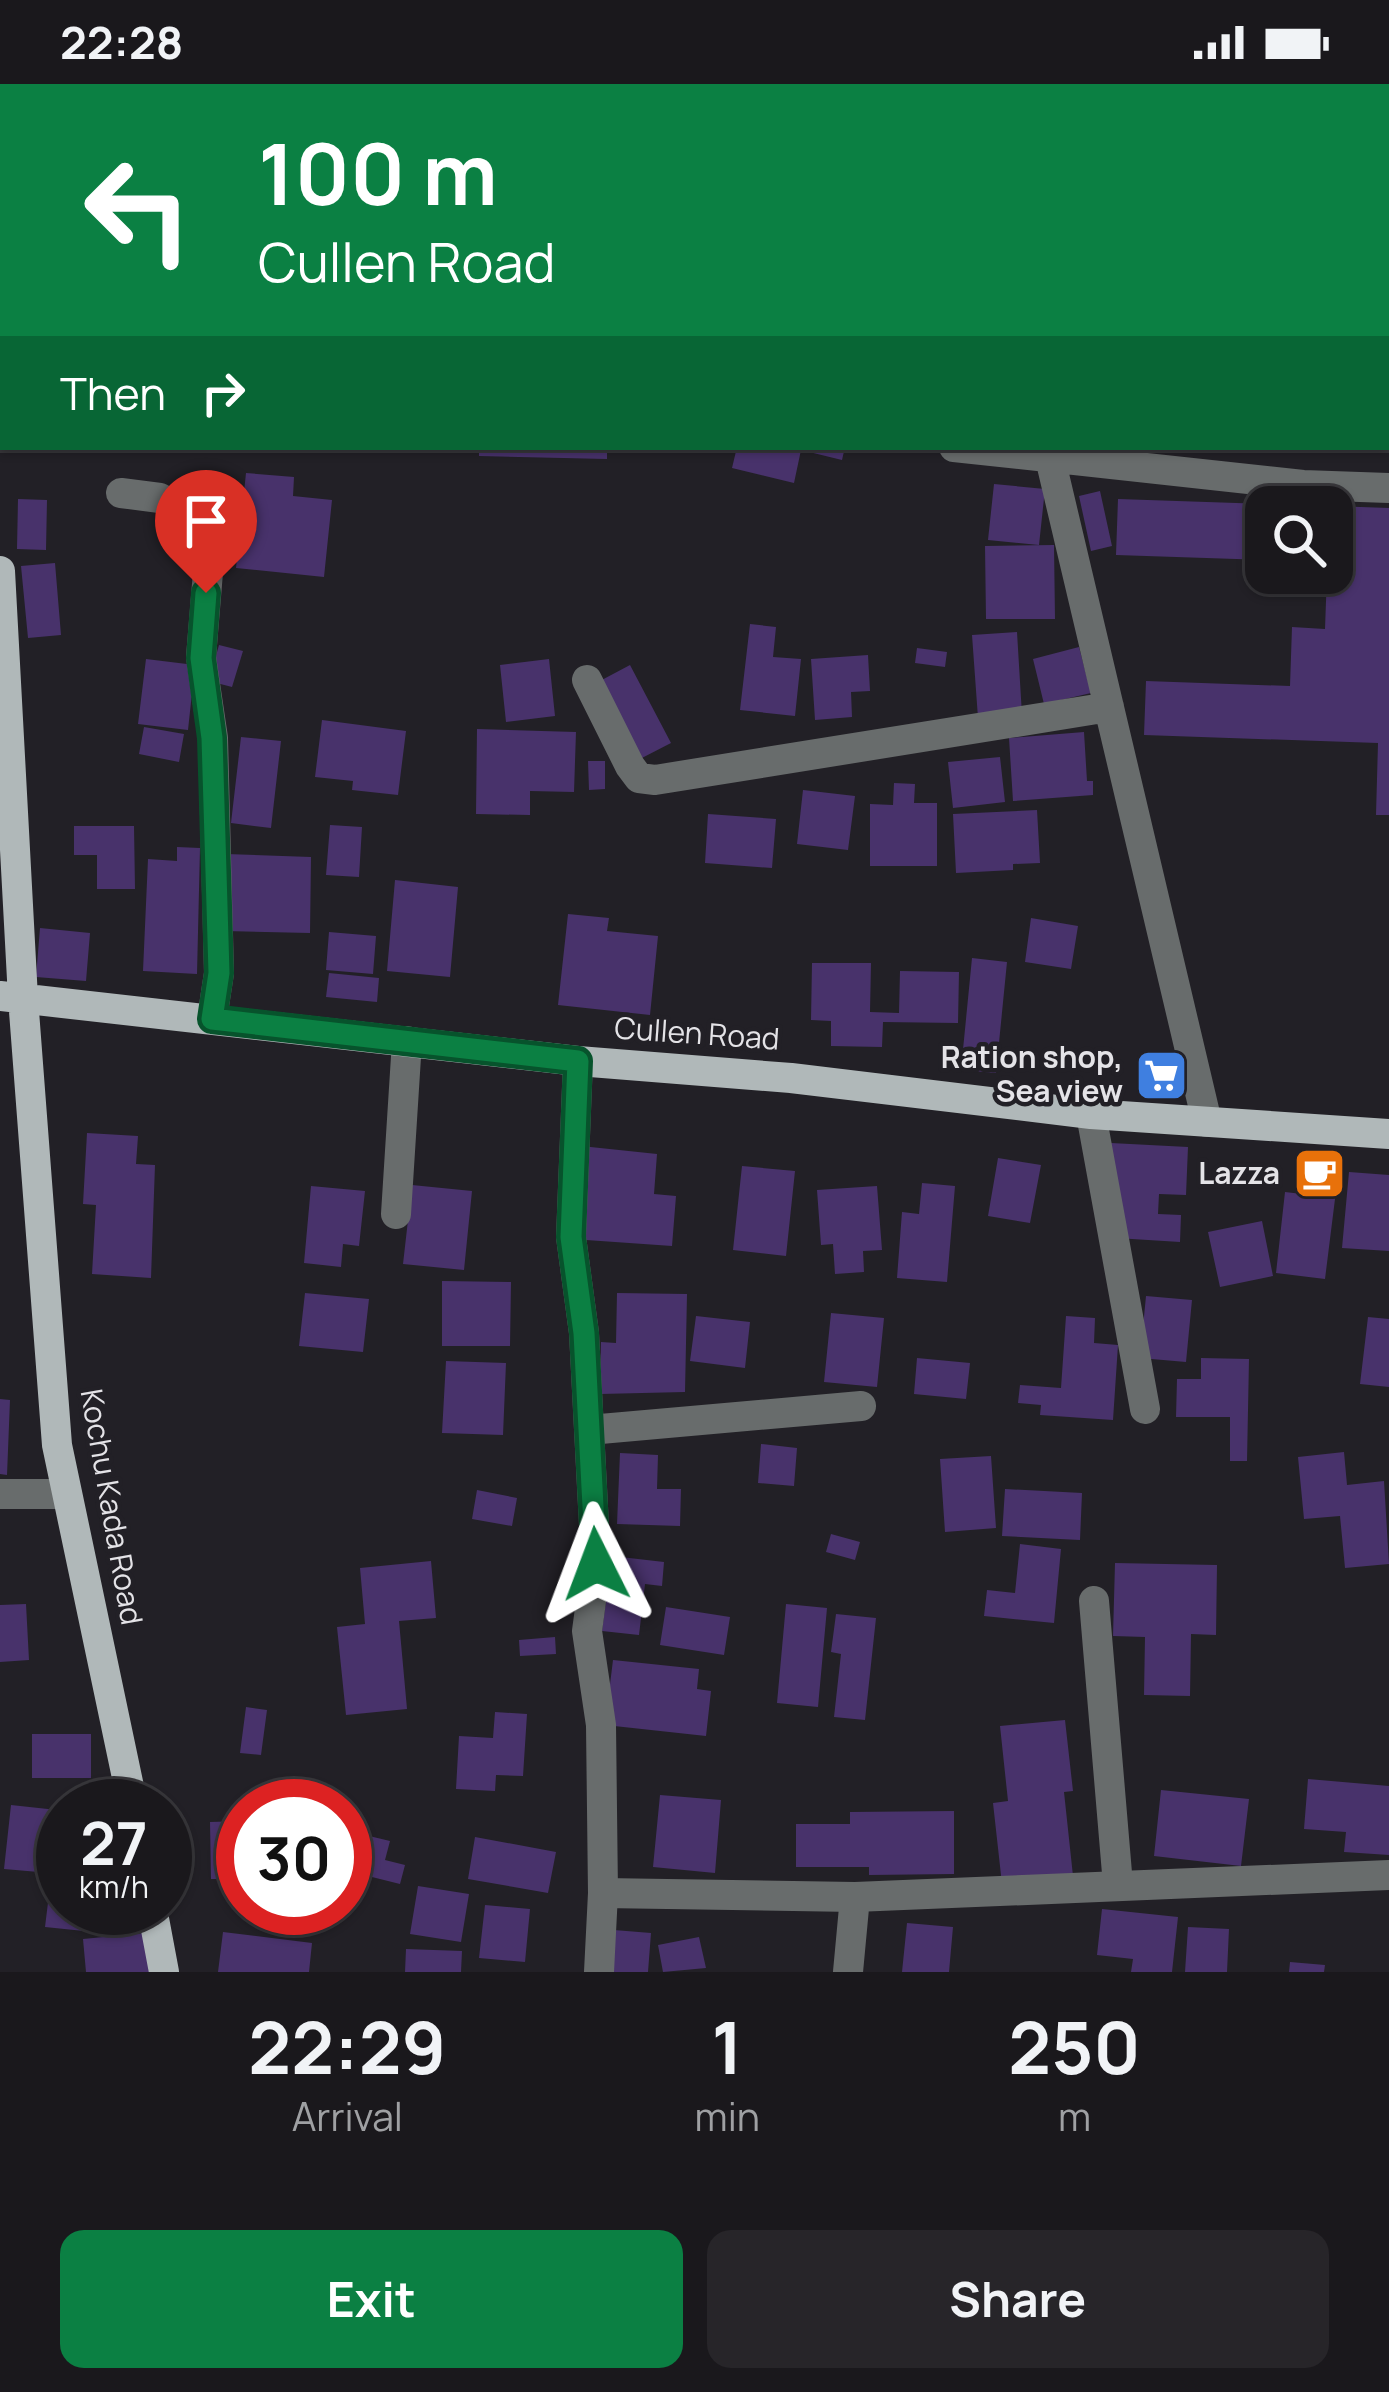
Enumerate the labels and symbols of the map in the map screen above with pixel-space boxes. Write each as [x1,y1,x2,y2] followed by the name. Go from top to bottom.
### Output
[155,470,257,593] pin
[613,1006,781,1059] street label: Cullen Road
[941,1036,1123,1111] place label: Ration shop, Sea view
[1134,1047,1190,1103] supermarket icon: Ration shop, Sea view
[1291,1146,1347,1202] cafe icon: Lazza
[1198,1152,1280,1193] place label: Lazza
[72,1386,153,1628] street label: Kochu Kada Road
[533,1501,659,1627] position arrow
[216,1779,372,1935] speed limit sign: 30

